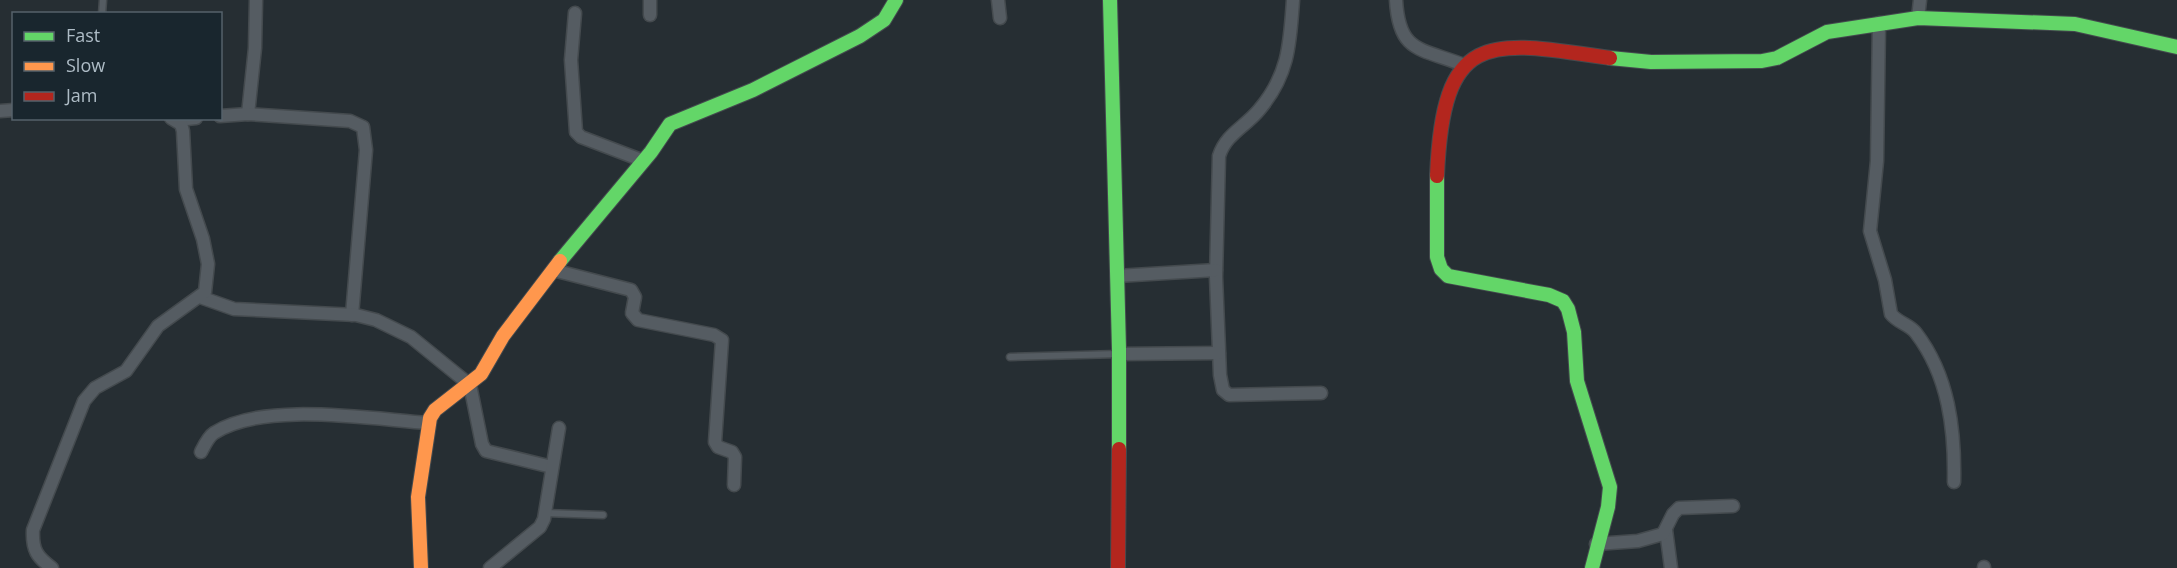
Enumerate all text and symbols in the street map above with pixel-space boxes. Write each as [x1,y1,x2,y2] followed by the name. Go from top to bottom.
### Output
[12,12,222,120] legend
[66,23,100,47] text: Fast
[66,53,105,77] text: Slow
[64,83,98,107] text: Jam

